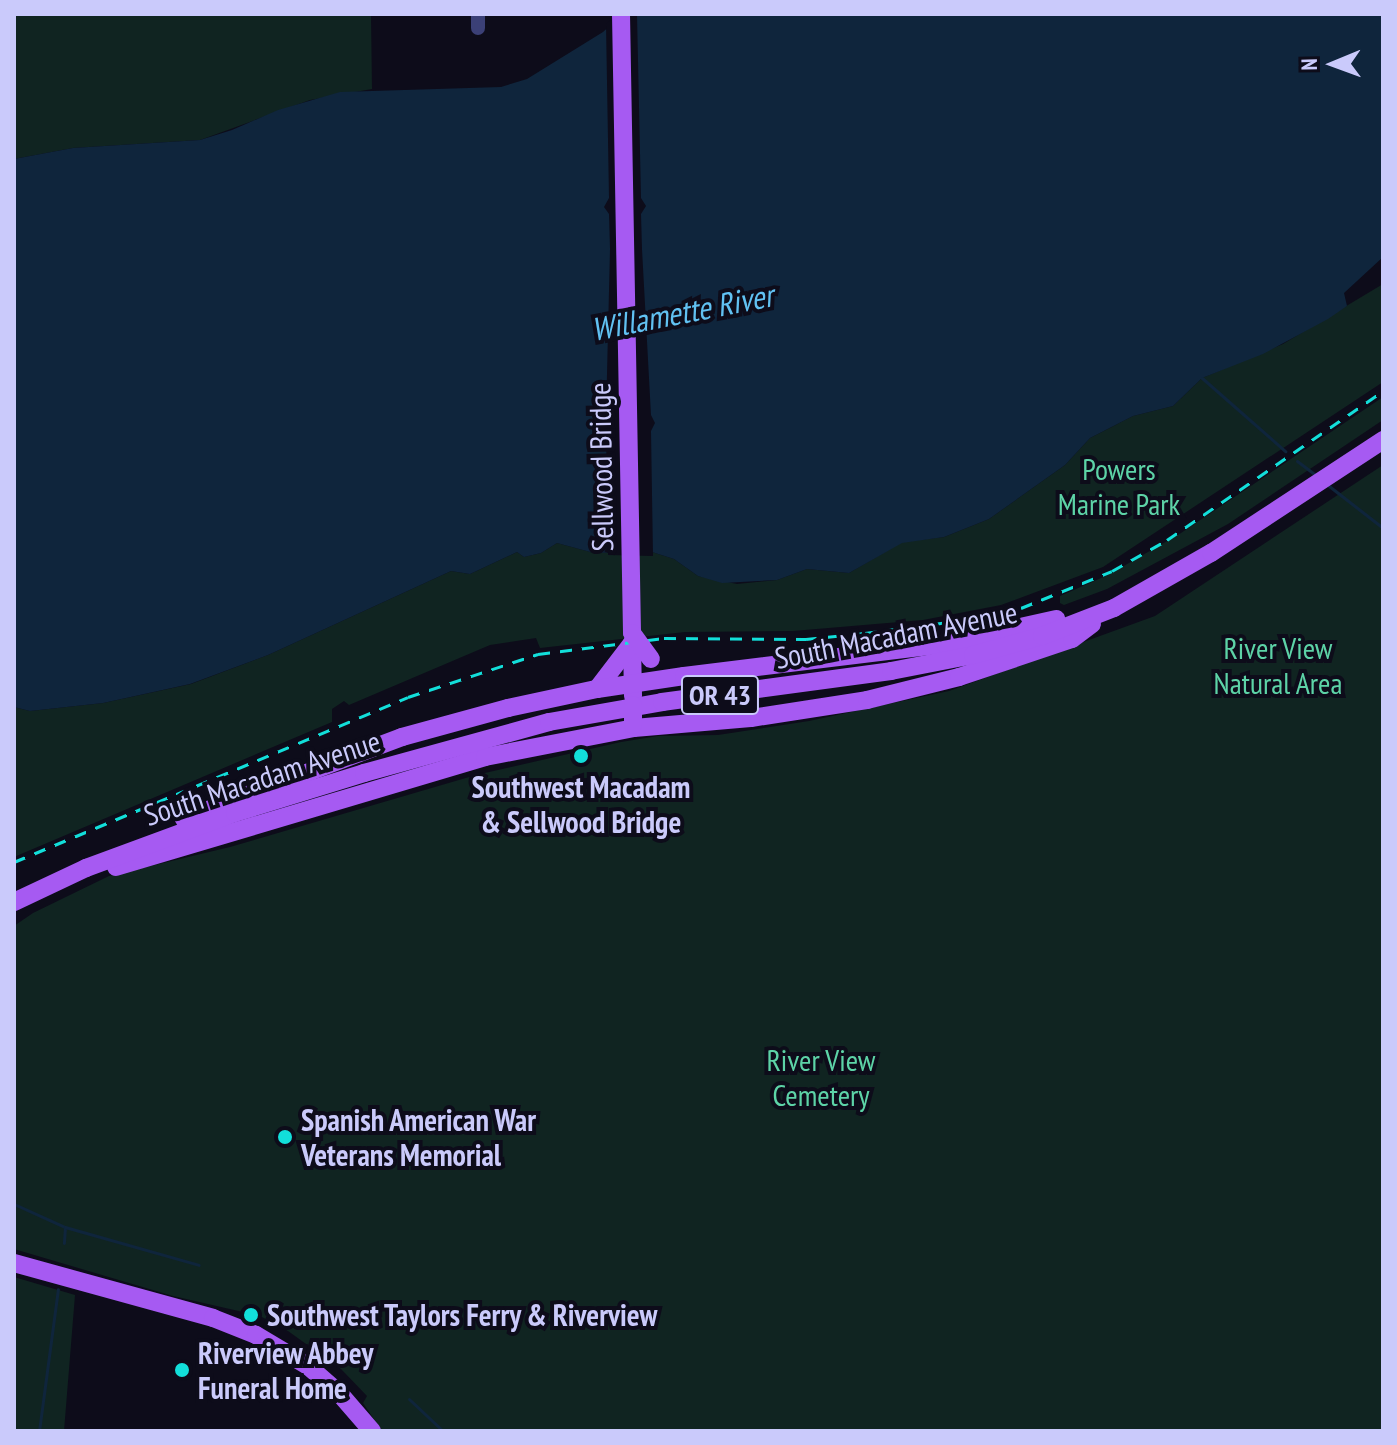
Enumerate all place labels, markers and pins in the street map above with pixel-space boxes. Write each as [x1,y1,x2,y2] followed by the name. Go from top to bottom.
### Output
[572,747,590,765] marker: Southwest Macadam & Sellwood Bridge
[472,769,690,840] place label: Southwest Macadam & Sellwood Bridge
[301,1102,538,1172] place label: Spanish American War Veterans Memorial
[276,1128,294,1146] marker: Spanish American War Veterans Memorial
[267,1297,659,1333] place label: Southwest Taylors Ferry & Riverview
[242,1306,260,1324] marker: Southwest Taylors Ferry & Riverview
[198,1335,375,1406] place label: Riverview Abbey Funeral Home
[173,1361,191,1379] marker: Riverview Abbey Funeral Home

